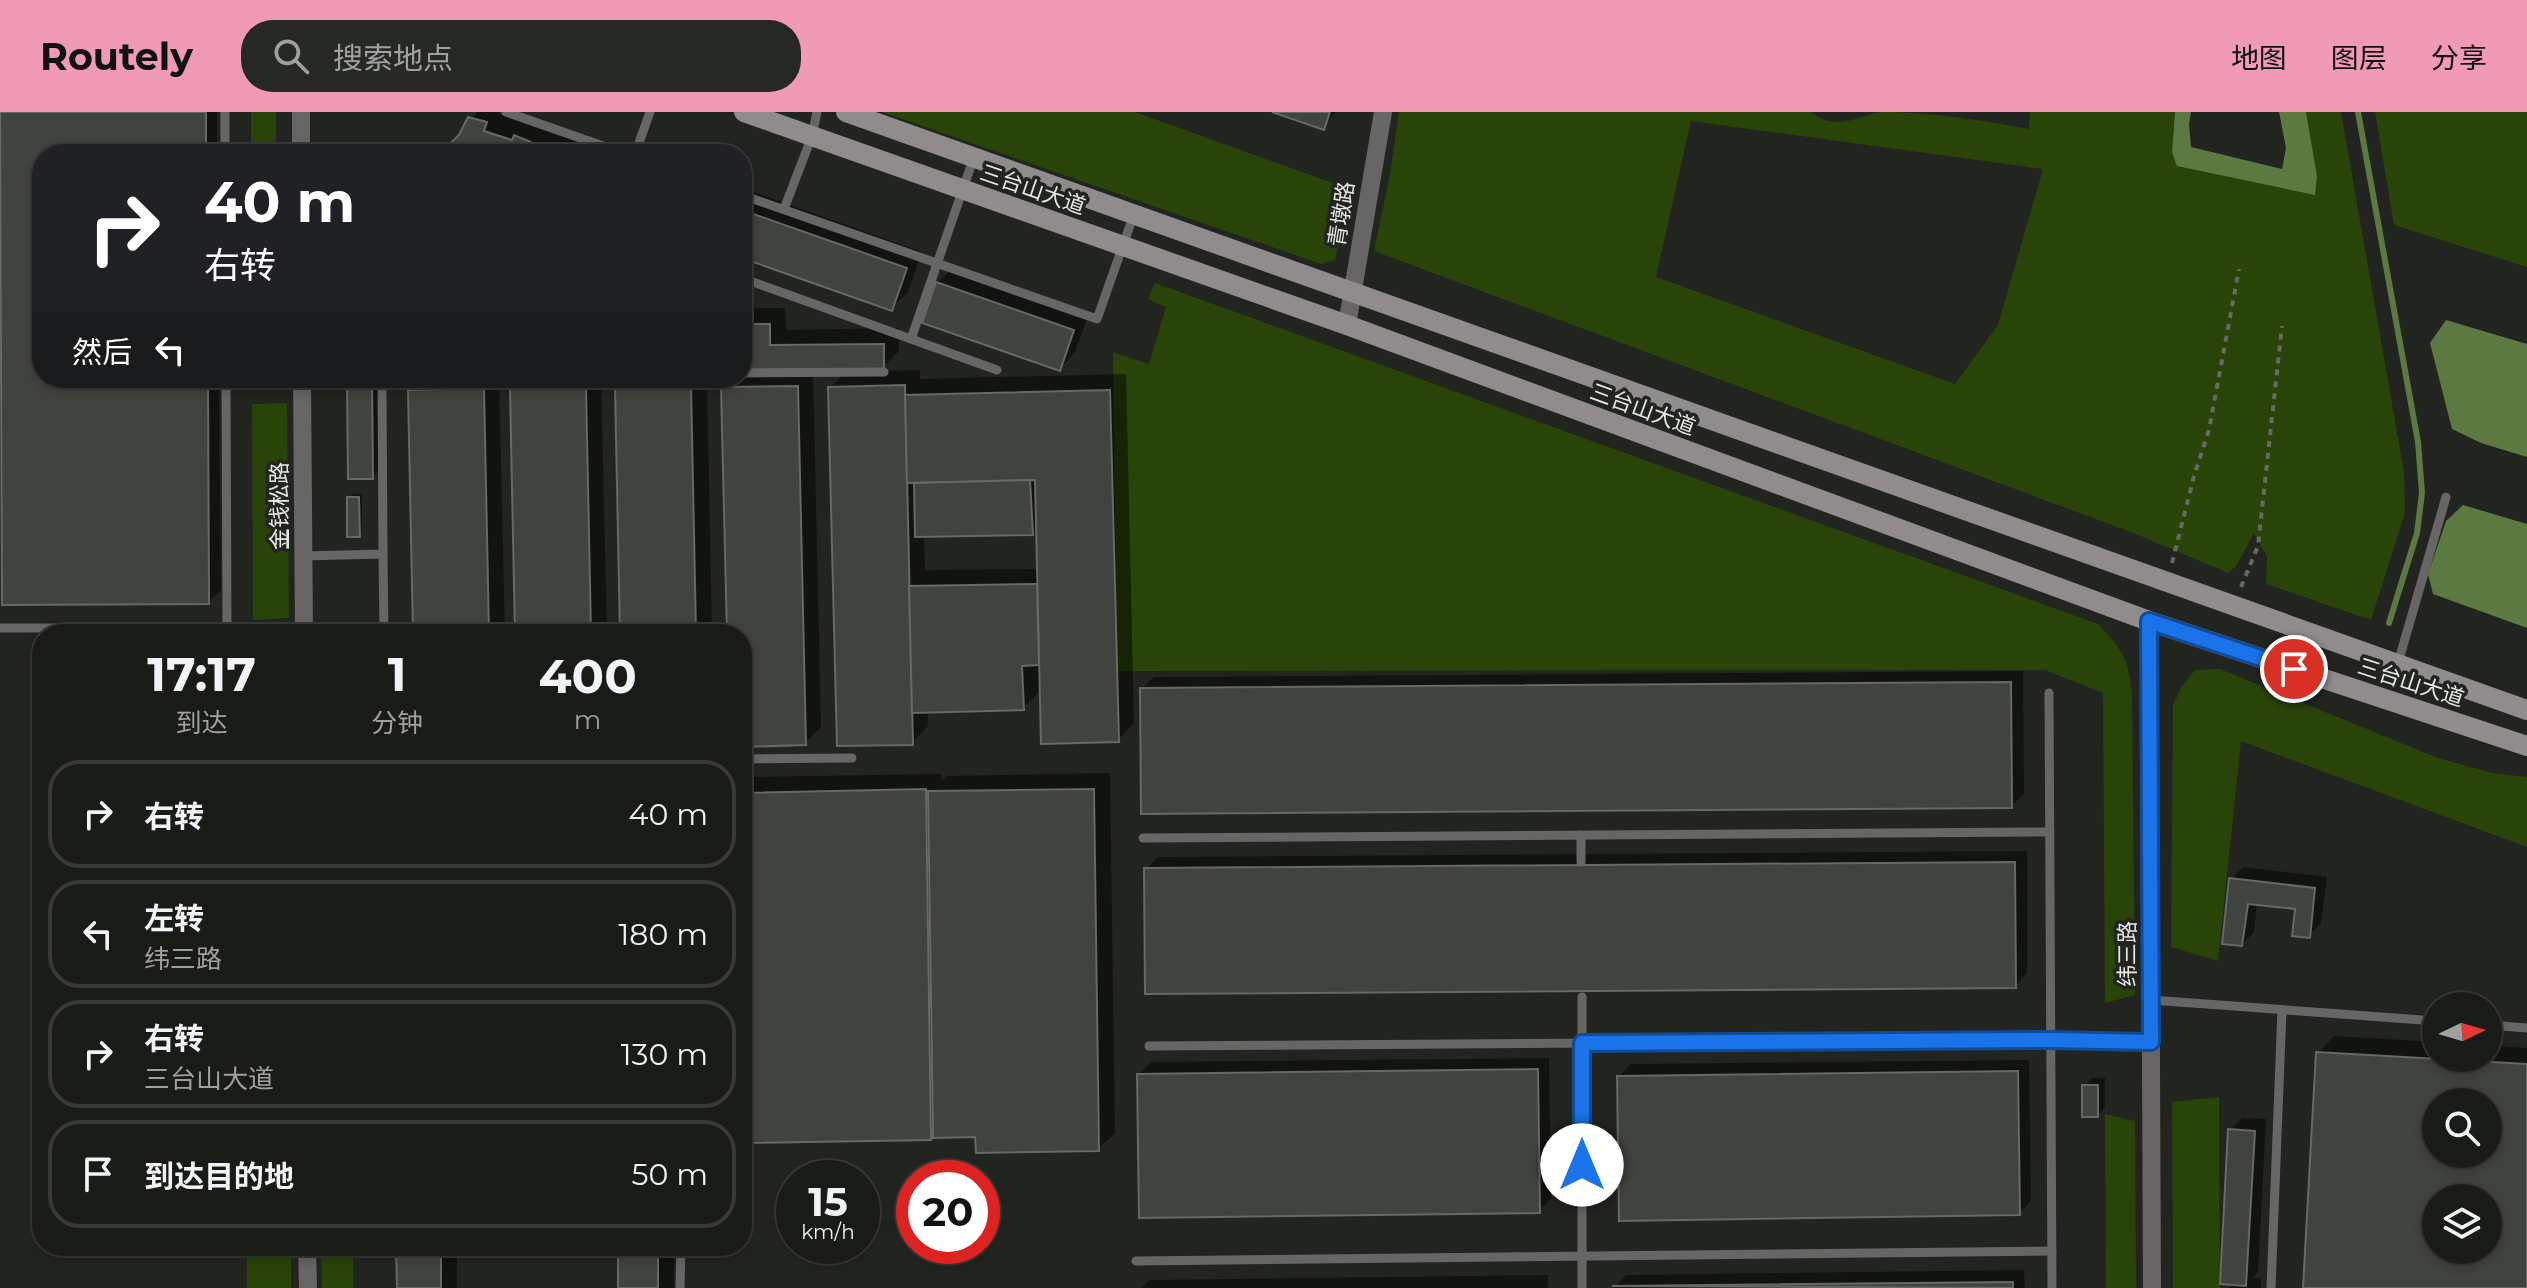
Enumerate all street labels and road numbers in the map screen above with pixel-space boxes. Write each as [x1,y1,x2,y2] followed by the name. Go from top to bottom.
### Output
[976,159,1089,220] street label: 三台山大道
[1323,179,1360,249] street label: 青墩路
[1587,378,1699,441] street label: 三台山大道
[266,462,293,550] street label: 金钱松路
[2354,653,2467,712] street label: 三台山大道
[2114,921,2141,987] street label: 纬三路

